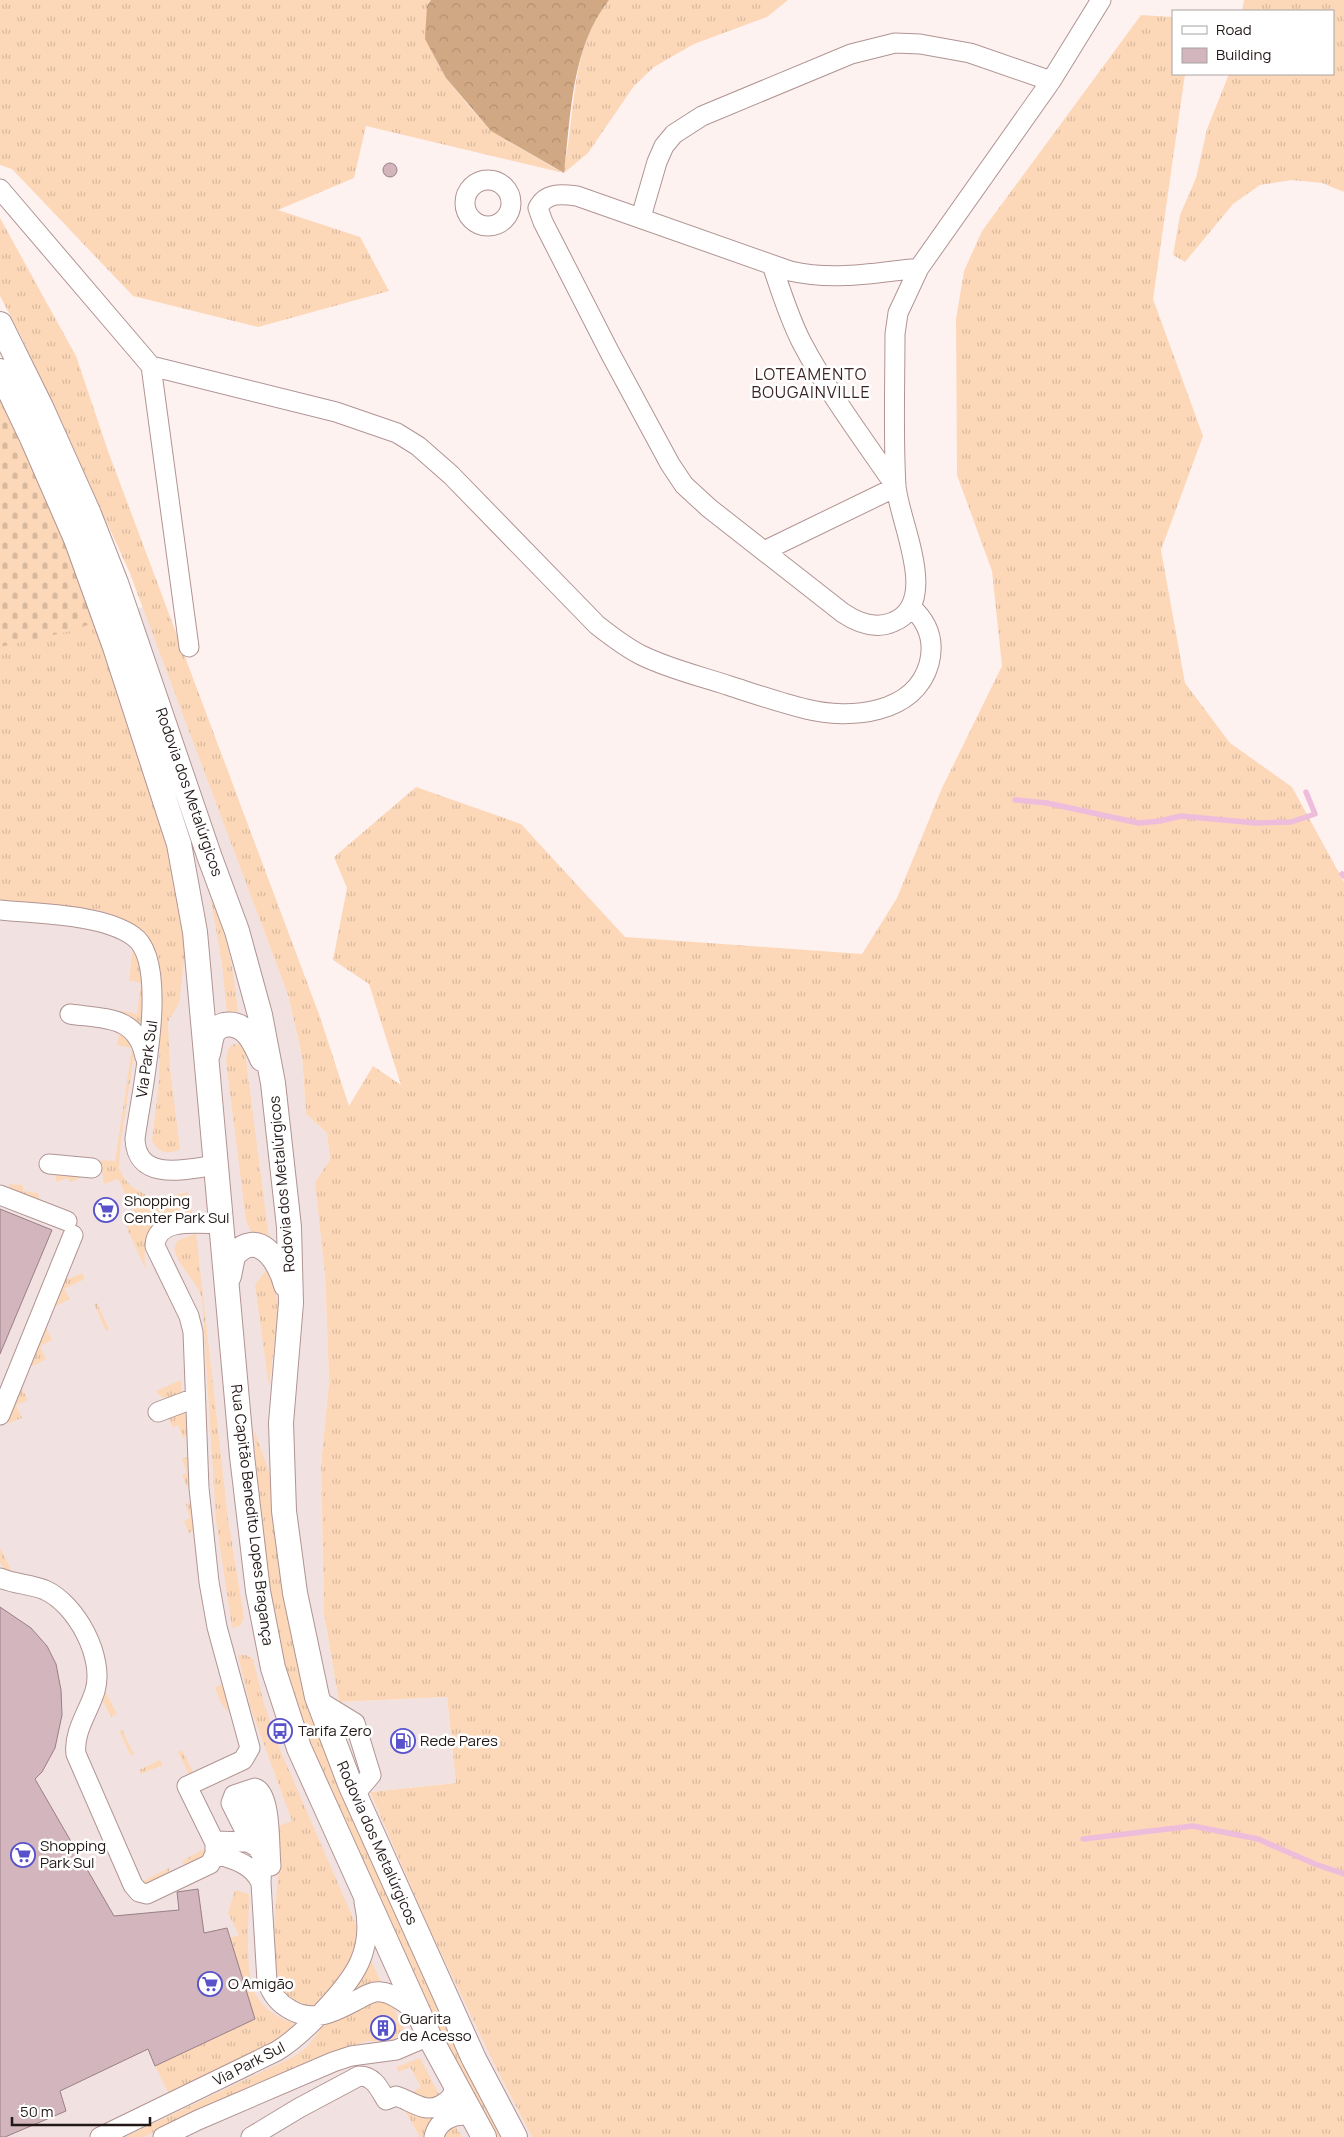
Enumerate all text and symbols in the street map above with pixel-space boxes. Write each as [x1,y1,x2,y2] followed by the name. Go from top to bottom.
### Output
[1172,10,1334,75] legend
[1216,19,1252,40] text: Road
[1216,44,1271,65] text: Building
[751,363,871,403] district label: LOTEAMENTO BOUGAINVILLE
[151,705,228,879] street label: Rodovia dos Metalúrgicos
[131,1019,162,1099] street label: Via Park Sul
[263,1095,300,1273] street label: Rodovia dos Metalúrgicos
[124,1190,230,1228] place label: Shopping Center Park Sul
[93,1197,119,1223] supermarket icon: Shopping Center Park Sul
[226,1383,279,1647] street label: Rua Capitão Benedito Lopes Bragança
[267,1718,293,1744] bus stop icon: Tarifa Zero
[298,1720,372,1741] place label: Tarifa Zero
[390,1728,416,1754] fuel station icon: Rede Pares
[420,1730,498,1751] place label: Rede Pares
[332,1758,423,1928] street label: Rodovia dos Metalúrgicos
[40,1835,106,1873] place label: Shopping Park Sul
[10,1842,36,1868] supermarket icon: Shopping Park Sul
[197,1971,223,1997] supermarket icon: O Amigão
[228,1973,294,1994] place label: O Amigão
[400,2008,472,2046] place label: Guarita de Acesso
[370,2015,396,2041] building icon: Guarita de Acesso
[209,2036,288,2091] street label: Via Park Sul
[12,2094,150,2126] scale bar
[20,2101,54,2122] text: 50 m

